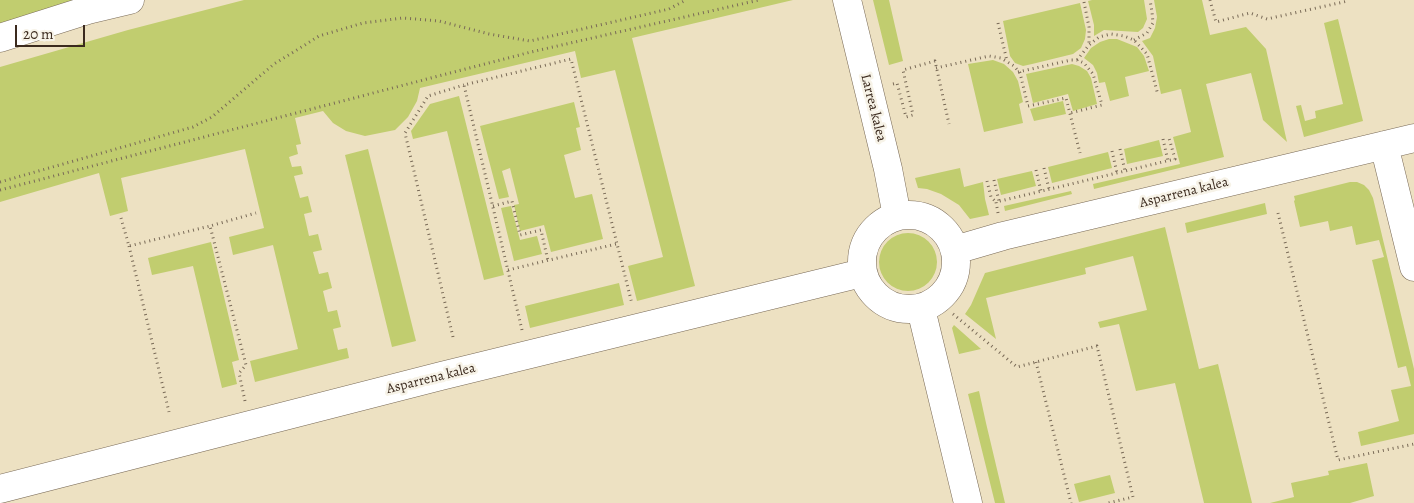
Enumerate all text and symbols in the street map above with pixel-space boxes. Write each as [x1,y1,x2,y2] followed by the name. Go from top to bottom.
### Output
[18,15,88,47] scale bar
[23,24,54,44] text: 20 m
[856,72,890,144] street label: Larrea kalea
[1138,174,1230,212] street label: Asparrena kalea
[385,360,477,398] street label: Asparrena kalea

